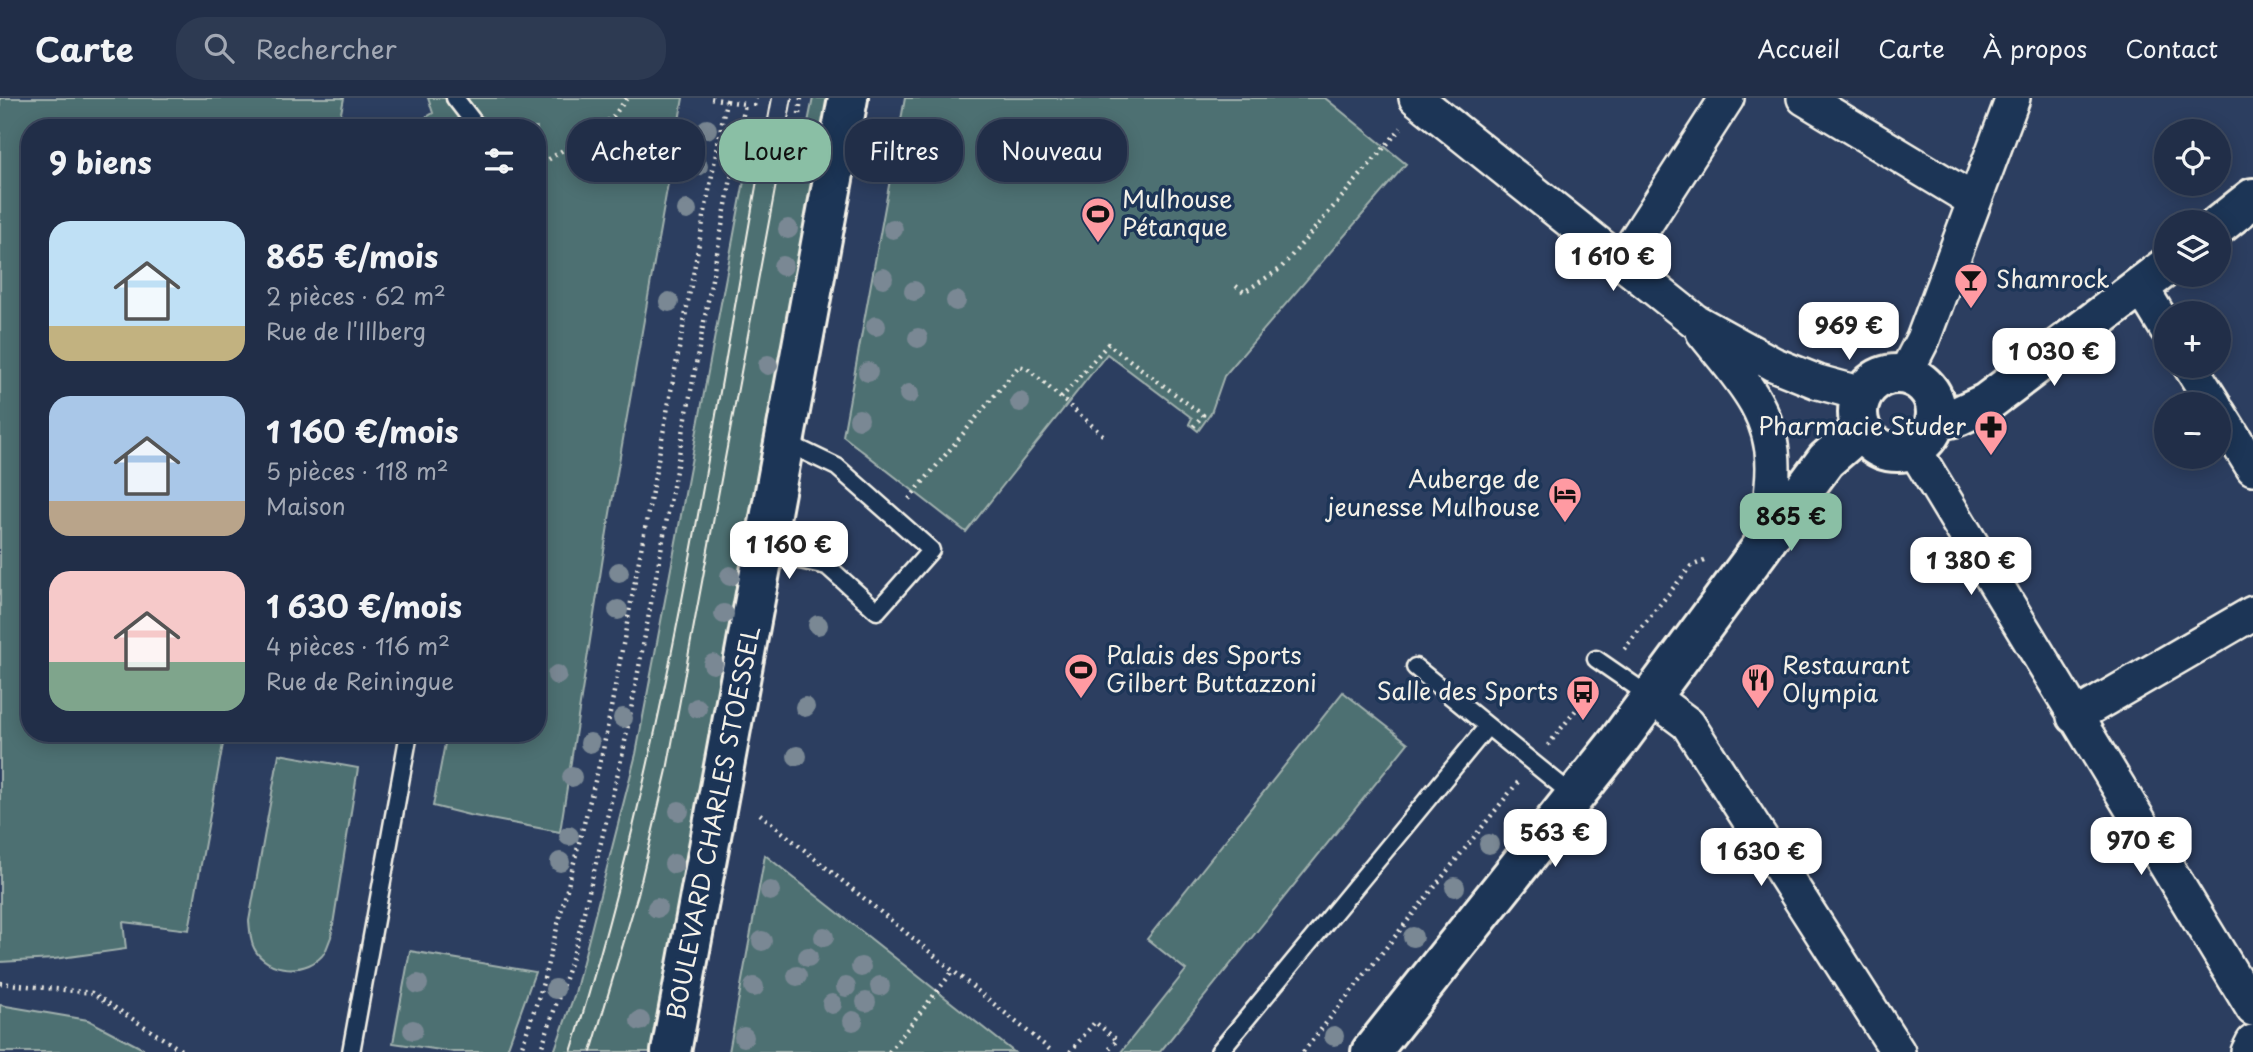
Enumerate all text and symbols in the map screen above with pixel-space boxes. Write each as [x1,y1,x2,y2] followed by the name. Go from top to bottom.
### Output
[176,17,666,80] search box
[35,23,134,73] text: Carte
[200,29,238,67] icon: search
[256,29,397,68] text: Rechercher
[1757,30,1840,66] text: Accueil
[1878,30,1945,66] text: Carte
[1983,30,2087,66] text: À propos
[2125,30,2218,66] text: Contact
[567,119,705,182] chip: Acheter
[719,119,831,182] chip: Louer
[845,119,963,182] chip: Filtres
[977,119,1127,182] chip: Nouveau
[2154,119,2231,469] map controls
[2154,119,2231,196] button: locate
[49,139,152,184] text: 9 biens
[480,142,518,180] icon: filters
[1122,180,1232,244] place label: Mulhouse Pétanque
[1079,195,1117,244] sports icon: Mulhouse Pétanque
[2154,210,2231,287] button: layers
[266,233,438,278] text: 865 €/mois
[1548,234,1678,293] pin: 1 610 €
[1571,238,1655,273] text: 1 610 €
[105,249,189,333] icon: home
[1996,260,2110,296] place label: Shamrock
[1952,261,1990,310] bar icon: Shamrock
[266,278,446,313] text: 2 pièces · 62 m²
[2154,301,2231,378] button: +
[1800,302,1898,362] pin: 969 €
[1815,307,1883,342] text: 969 €
[266,313,426,348] text: Rue de l'Illberg
[1989,328,2119,388] pin: 1 030 €
[2008,333,2100,368] text: 1 030 €
[2154,392,2231,469] button: −
[1758,407,1966,443] place label: Pharmacie Studer
[266,408,459,453] text: 1 160 €/mois
[1972,408,2010,457] pharmacy icon: Pharmacie Studer
[105,424,189,508] icon: home
[266,453,449,488] text: 5 pièces · 118 m²
[1325,460,1540,524] place label: Auberge de jeunesse Mulhouse
[1546,475,1584,524] hotel icon: Auberge de jeunesse Mulhouse
[266,488,346,523] text: Maison
[1742,494,1840,553] pin: 865 €
[1756,498,1826,533] text: 865 €
[724,522,854,581] pin: 1 160 €
[746,526,832,561] text: 1 160 €
[1906,538,2036,597] pin: 1 380 €
[1926,542,2016,577] text: 1 380 €
[266,583,462,628] text: 1 630 €/mois
[105,599,189,683] icon: home
[656,623,768,1023] street label: BOULEVARD CHARLES STOESSEL
[266,628,450,663] text: 4 pièces · 116 m²
[1106,636,1317,700] place label: Palais des Sports Gilbert Buttazzoni
[1782,646,1910,710] place label: Restaurant Olympia
[1062,651,1100,700] sports icon: Palais des Sports Gilbert Buttazzoni
[1739,661,1777,710] restaurant icon: Restaurant Olympia
[266,663,454,698] text: Rue de Reiningue
[1377,672,1558,708] place label: Salle des Sports
[1564,673,1602,722] bus stop icon: Salle des Sports
[1506,810,1604,869] pin: 563 €
[1520,814,1590,849] text: 563 €
[2092,818,2190,877] pin: 970 €
[2107,822,2175,857] text: 970 €
[1696,828,1826,888] pin: 1 630 €
[1717,833,1805,868] text: 1 630 €

